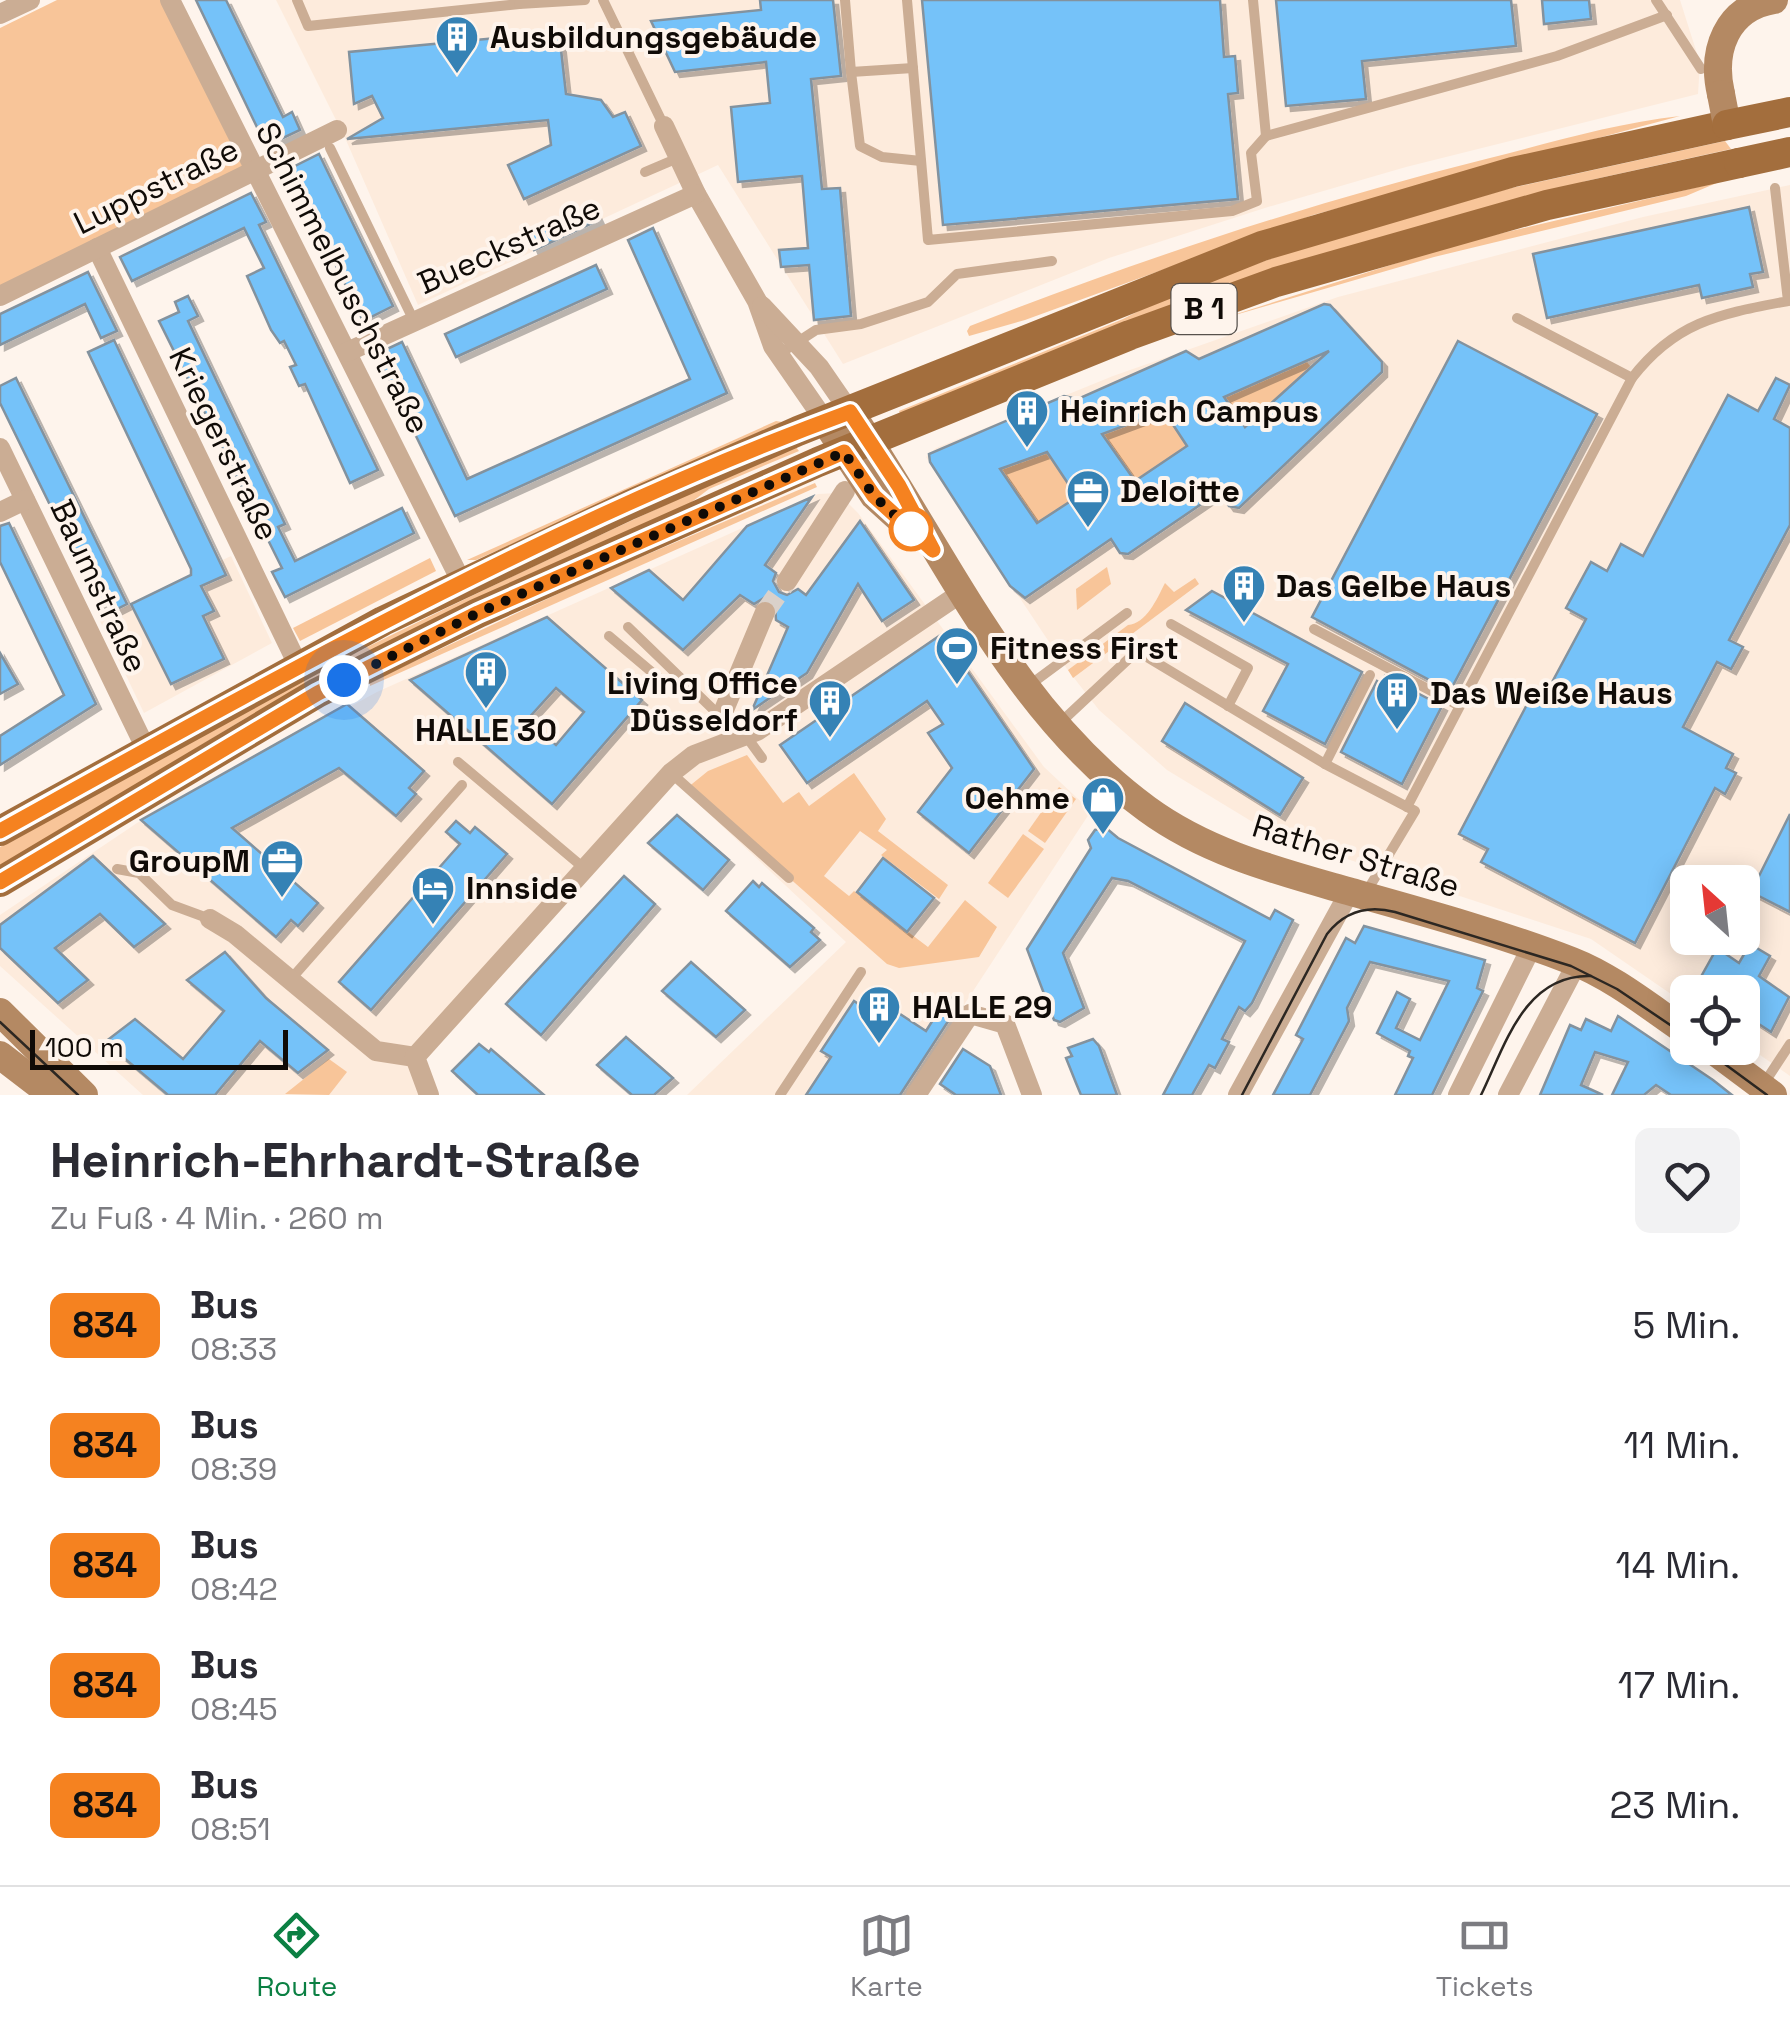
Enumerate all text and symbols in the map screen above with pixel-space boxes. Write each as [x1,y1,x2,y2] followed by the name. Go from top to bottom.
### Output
[434,14,480,75] building icon: Ausbildungsgebäude
[490,17,817,57] place label: Ausbildungsgebäude
[247,116,439,440] street label: Schimmelbuschstraße
[67,129,245,243] street label: Luppstraße
[411,187,607,303] street label: Bueckstraße
[1172,284,1236,334] road number: B 1
[160,341,288,547] street label: Kriegerstraße
[1004,388,1050,449] building icon: Heinrich Campus
[1060,391,1319,431] place label: Heinrich Campus
[1065,468,1111,529] office icon: Deloitte
[1120,471,1240,511] place label: Deloitte
[41,493,157,679] street label: Baumstraße
[890,508,932,550] unlabelled marker
[1221,563,1267,624] building icon: Das Gelbe Haus
[1276,566,1511,606] place label: Das Gelbe Haus
[934,625,980,686] sports icon: Fitness First
[990,628,1179,668] place label: Fitness First
[463,649,509,710] building icon: HALLE 30
[319,655,369,705] your location
[607,663,798,740] place label: Living Office Düsseldorf
[1374,670,1420,731] building icon: Das Weiße Haus
[1430,673,1673,713] place label: Das Weiße Haus
[807,678,853,739] building icon: Living Office Düsseldorf
[415,710,557,750] place label: HALLE 30
[1080,775,1126,836] shop icon: Oehme
[964,778,1070,818] place label: Oehme
[1248,806,1464,906] street label: Rather Straße
[259,838,305,899] office icon: GroupM
[129,841,250,881] place label: GroupM
[410,865,456,926] hotel icon: Innside
[1670,865,1760,955] north arrow
[1670,865,1760,1065] map controls
[466,868,578,908] place label: Innside
[1670,975,1760,1065] button: locate
[856,984,902,1045] building icon: HALLE 29
[912,987,1052,1027] place label: HALLE 29
[30,1025,288,1070] scale bar
[45,1029,124,1065] text: 100 m
[1635,1128,1740,1233] button: heart
[50,1130,641,1191] text: Heinrich-Ehrhardt-Straße
[50,1198,384,1238] text: Zu Fuß · 4 Min. · 260 m
[190,1281,259,1329] text: Bus
[1632,1301,1740,1349] text: 5 Min.
[73,1303,137,1347] text: 834
[190,1329,277,1369] text: 08:33
[190,1401,259,1449] text: Bus
[1623,1421,1740,1469] text: 11 Min.
[73,1423,137,1467] text: 834
[190,1449,277,1489] text: 08:39
[190,1521,259,1569] text: Bus
[1616,1541,1740,1589] text: 14 Min.
[73,1543,137,1587] text: 834
[190,1569,278,1609] text: 08:42
[190,1641,259,1689] text: Bus
[1618,1661,1740,1709] text: 17 Min.
[73,1663,137,1707] text: 834
[190,1689,278,1729] text: 08:45
[190,1761,259,1809] text: Bus
[1609,1781,1740,1829] text: 23 Min.
[73,1783,137,1827] text: 834
[190,1809,271,1849] text: 08:51
[256,1908,337,2004] tab: Route
[850,1908,923,2004] tab: Karte
[1436,1908,1534,2004] tab: Tickets

